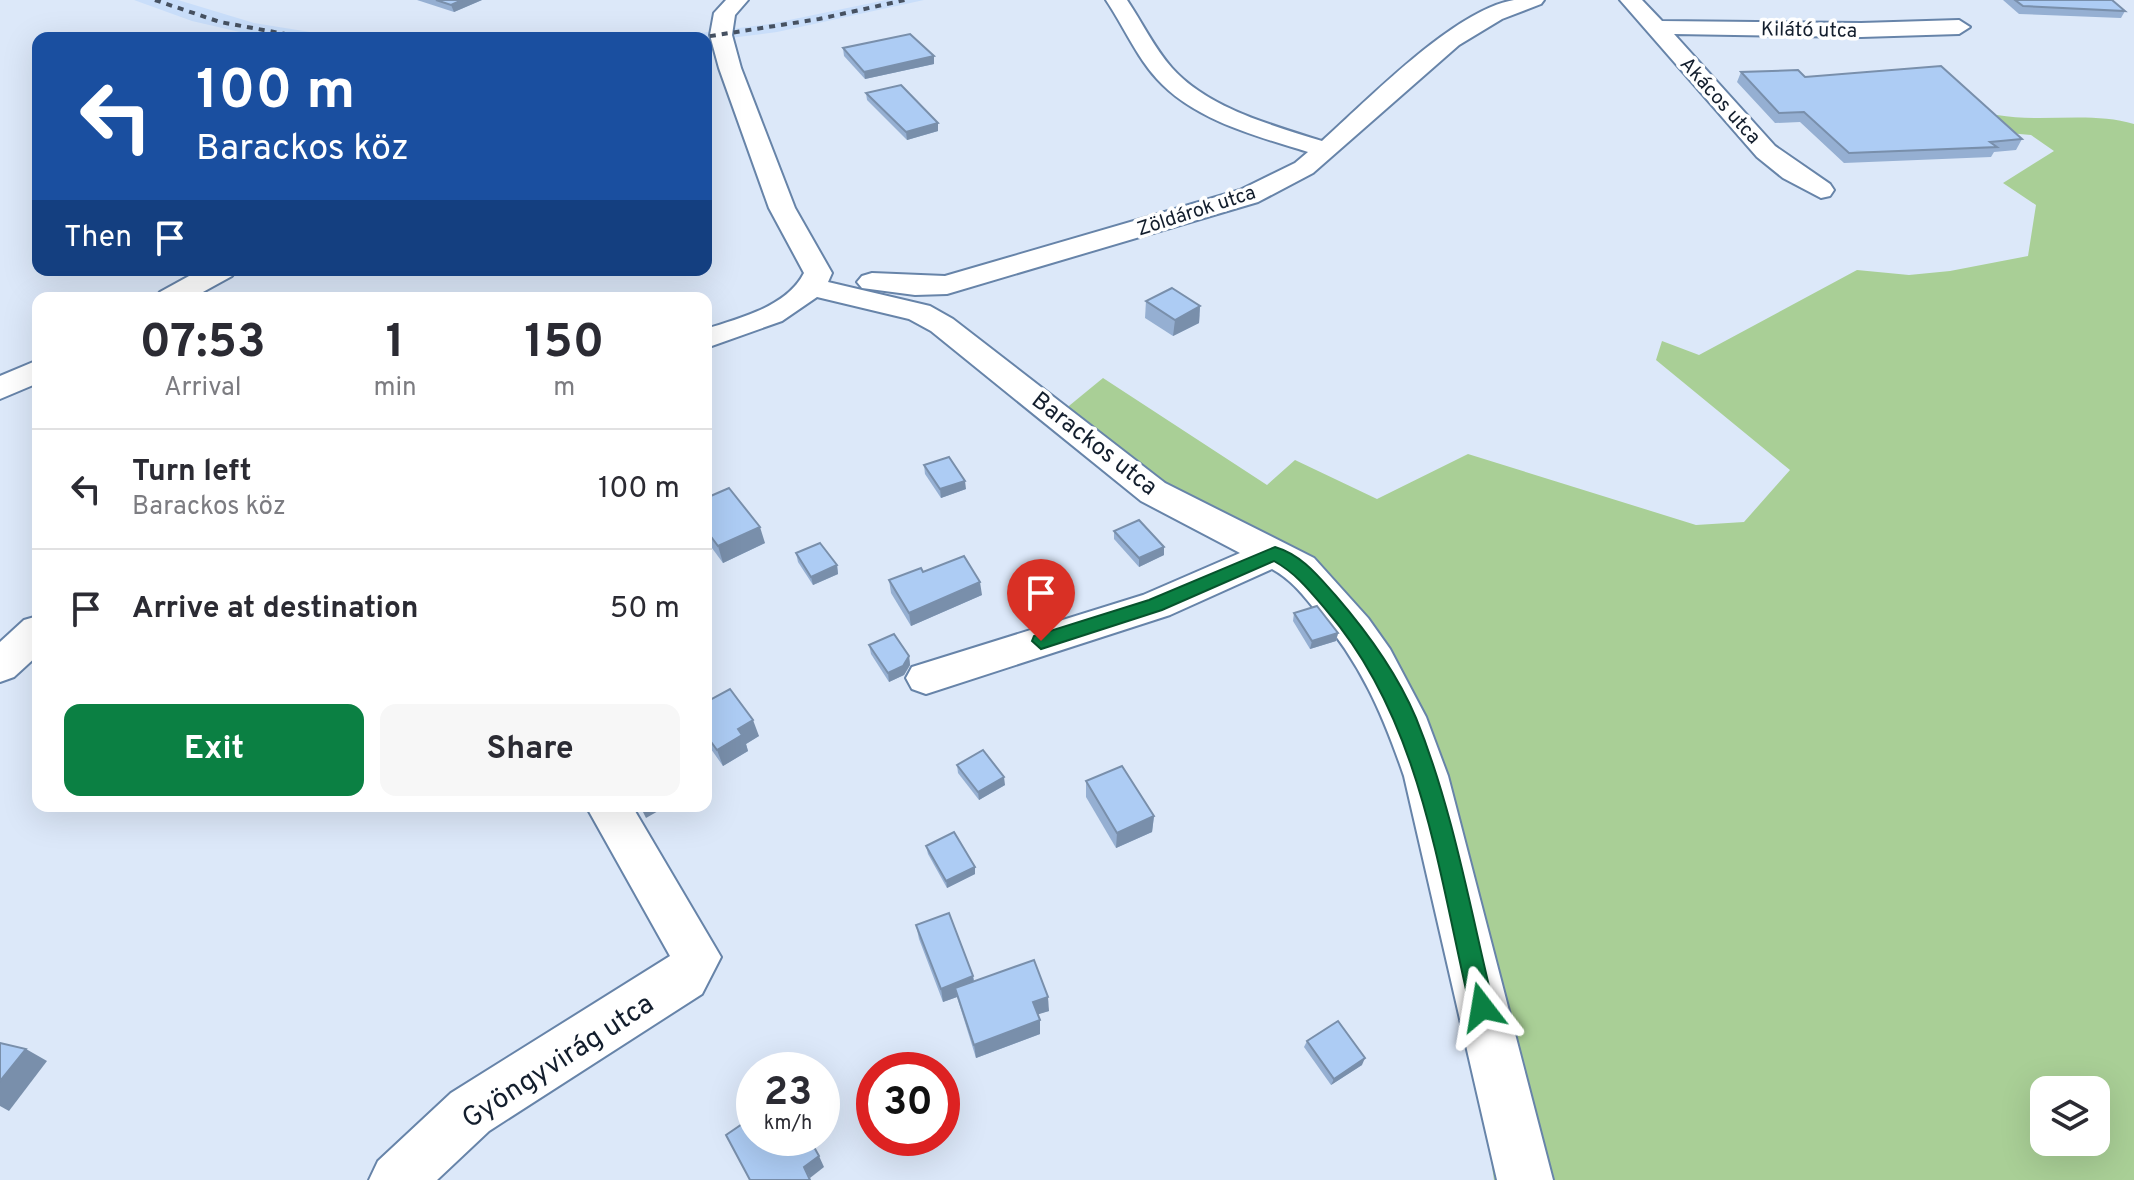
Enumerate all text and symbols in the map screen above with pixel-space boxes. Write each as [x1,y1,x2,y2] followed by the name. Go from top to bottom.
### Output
[1761,17,1857,45] street label: Kilátó utca
[1673,52,1766,150] street label: Akácos utca
[196,58,355,128] text: 100 m
[64,64,168,168] icon: left
[196,127,409,173] text: Barackos köz
[1134,180,1259,243] street label: Zöldárok utca
[148,216,192,260] icon: arrive
[64,220,132,257] text: Then
[140,314,266,374] text: 07:53
[386,314,405,374] text: 1
[524,314,604,374] text: 150
[164,372,241,405] text: Arrival
[373,372,417,405] text: min
[553,372,575,405] text: m
[1025,386,1163,503] street label: Barackos utca
[132,454,252,491] text: Turn left
[64,467,108,511] icon: left
[598,471,680,508] text: 100 m
[132,491,286,524] text: Barackos köz
[1007,559,1075,641] pin
[1019,571,1063,615] icon: arrive
[64,587,108,631] icon: arrive
[132,591,418,628] text: Arrive at destination
[610,591,680,628] text: 50 m
[64,704,364,796] button: Exit
[380,704,680,796] button: Share
[1440,965,1524,1049] position arrow
[456,987,661,1138] street label: Gyöngyvirág utca
[856,1052,960,1156] speed limit sign: 30
[764,1069,812,1119] text: 23
[2030,1076,2110,1156] map controls
[2030,1076,2110,1156] button: layers
[764,1111,812,1137] text: km/h

